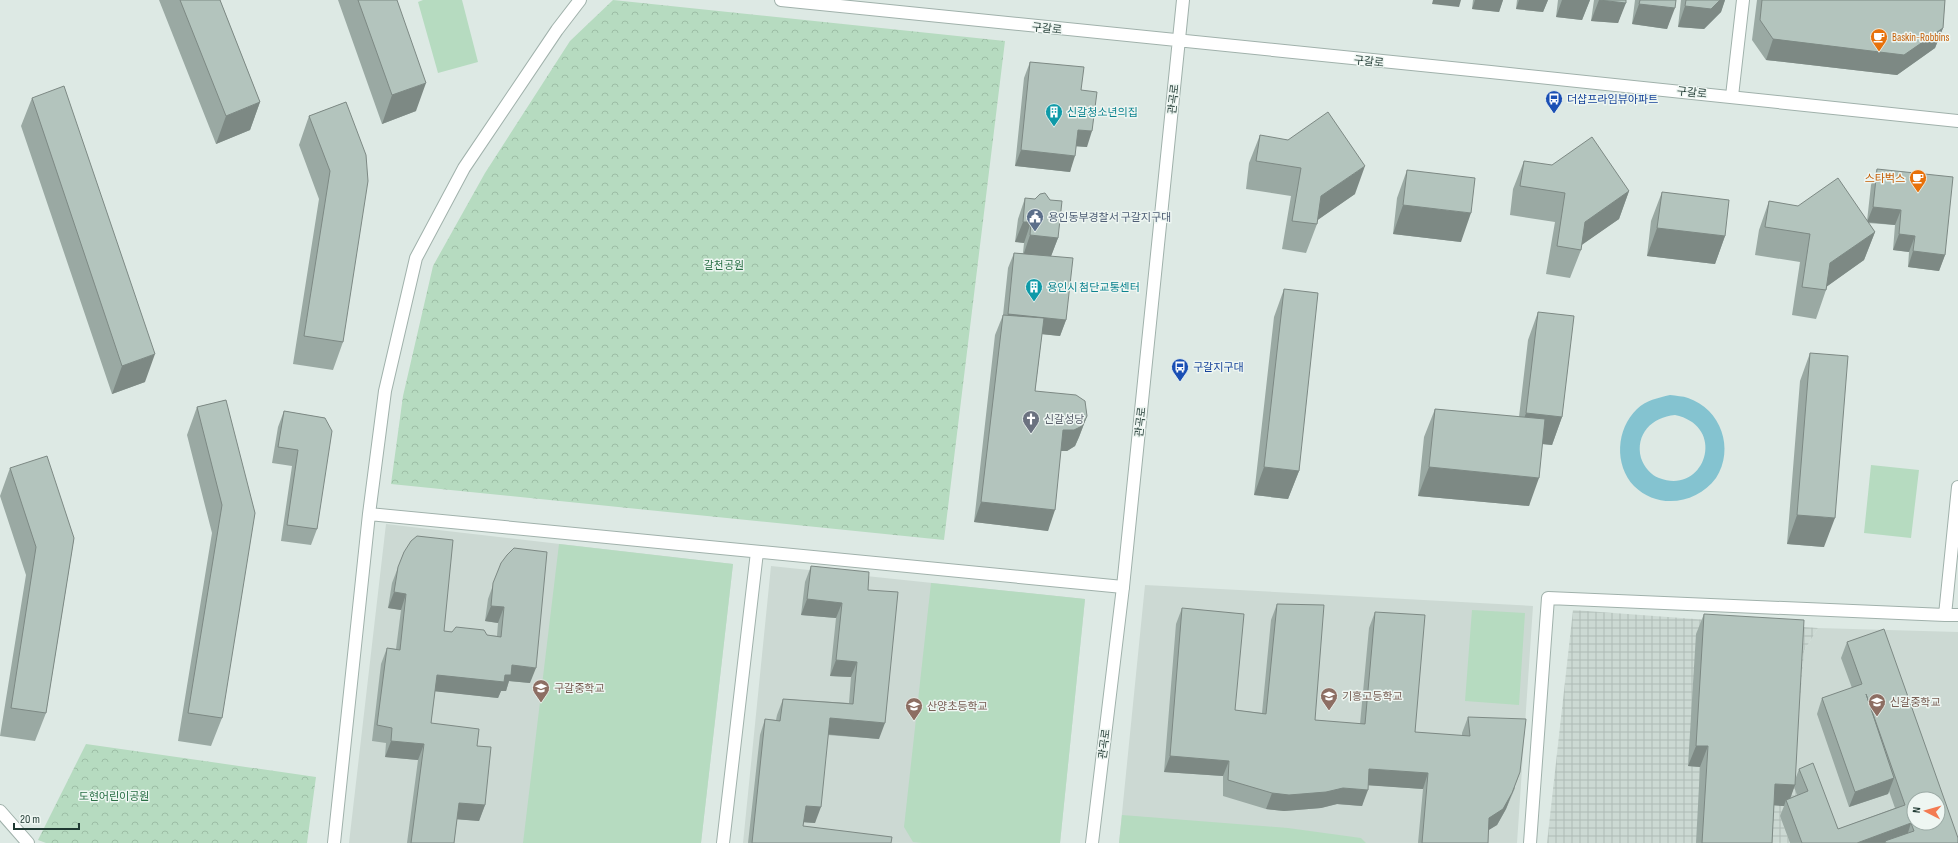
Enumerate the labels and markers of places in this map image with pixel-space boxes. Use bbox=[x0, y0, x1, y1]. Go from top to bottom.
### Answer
cafe icon: Baskin-Robbins bbox=[1869, 27, 1889, 52]
place label: Baskin-Robbins bbox=[1892, 31, 1950, 44]
bus stop icon: 더샵프라임뷰아파트 bbox=[1544, 89, 1564, 114]
place label: 더샵프라임뷰아파트 bbox=[1567, 93, 1658, 106]
building icon: 신갈청소년의집 bbox=[1044, 102, 1064, 127]
place label: 신갈청소년의집 bbox=[1067, 106, 1138, 119]
cafe icon: 스타벅스 bbox=[1908, 168, 1928, 193]
place label: 스타벅스 bbox=[1865, 172, 1905, 185]
public building icon: 용인동부경찰서 구갈지구대 bbox=[1025, 207, 1045, 232]
place label: 용인동부경찰서 구갈지구대 bbox=[1048, 211, 1171, 224]
building icon: 용인시 첨단교통센터 bbox=[1024, 277, 1044, 302]
place label: 용인시 첨단교통센터 bbox=[1047, 281, 1140, 294]
bus stop icon: 구갈지구대 bbox=[1170, 357, 1190, 382]
place label: 구갈지구대 bbox=[1193, 361, 1244, 374]
church icon: 신갈성당 bbox=[1021, 409, 1041, 434]
place label: 신갈성당 bbox=[1044, 413, 1084, 426]
school or university icon: 구갈중학교 bbox=[531, 678, 551, 703]
place label: 구갈중학교 bbox=[554, 682, 605, 695]
school or university icon: 기흥고등학교 bbox=[1319, 686, 1339, 711]
place label: 기흥고등학교 bbox=[1342, 690, 1403, 703]
school or university icon: 신갈중학교 bbox=[1867, 692, 1887, 717]
school or university icon: 산양초등학교 bbox=[904, 696, 924, 721]
place label: 신갈중학교 bbox=[1890, 696, 1941, 709]
place label: 산양초등학교 bbox=[927, 700, 988, 713]

